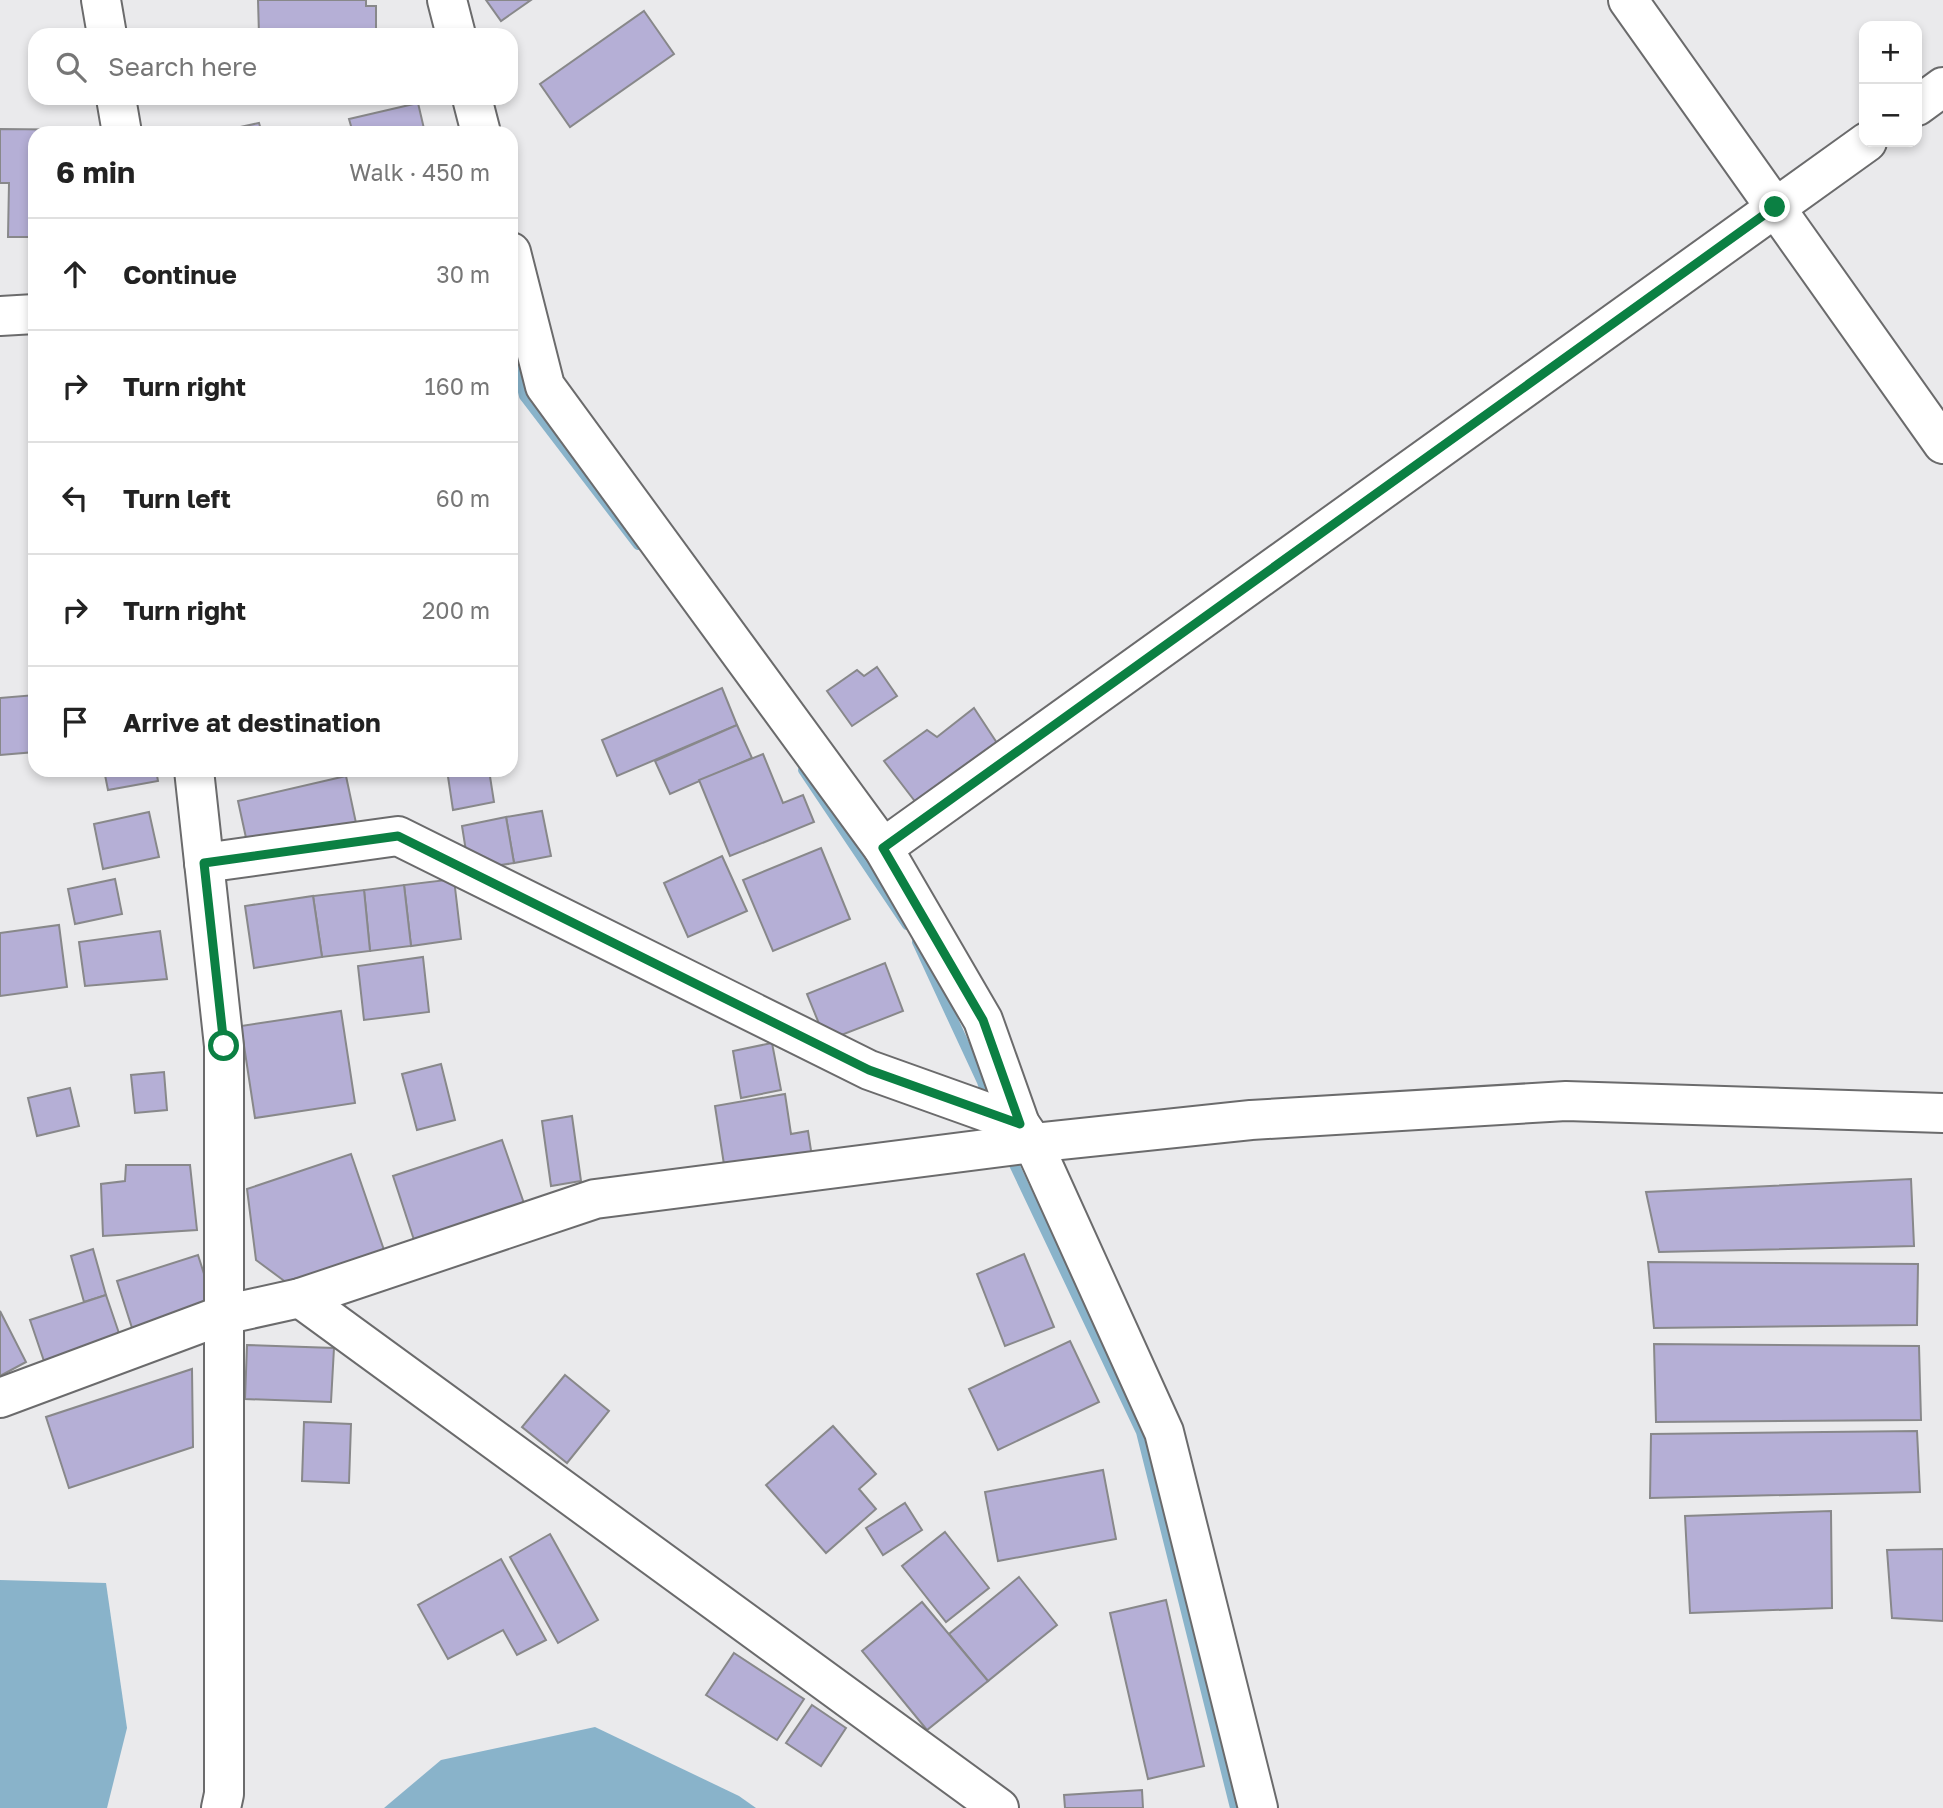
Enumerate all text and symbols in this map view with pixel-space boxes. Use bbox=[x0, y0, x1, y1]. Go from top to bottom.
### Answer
map controls bbox=[1859, 21, 1922, 147]
button: + bbox=[1859, 21, 1922, 84]
search box bbox=[28, 28, 518, 105]
icon: search bbox=[52, 48, 90, 86]
text: Search here bbox=[108, 51, 257, 82]
button: − bbox=[1859, 84, 1922, 147]
text: 6 min bbox=[56, 154, 135, 190]
text: Walk · 450 m bbox=[349, 158, 490, 186]
route end bbox=[1759, 191, 1790, 222]
icon: ahead bbox=[56, 255, 94, 293]
text: Continue bbox=[123, 259, 237, 290]
text: 30 m bbox=[436, 260, 490, 288]
icon: right bbox=[56, 367, 94, 405]
text: Turn right bbox=[123, 371, 246, 402]
text: 160 m bbox=[425, 372, 490, 400]
icon: left bbox=[56, 479, 94, 517]
text: Turn left bbox=[123, 483, 231, 514]
text: 60 m bbox=[436, 484, 490, 512]
icon: right bbox=[56, 591, 94, 629]
text: Turn right bbox=[123, 595, 246, 626]
text: 200 m bbox=[422, 596, 490, 624]
icon: arrive bbox=[56, 703, 94, 741]
text: Arrive at destination bbox=[123, 707, 381, 738]
route start bbox=[208, 1030, 239, 1061]

